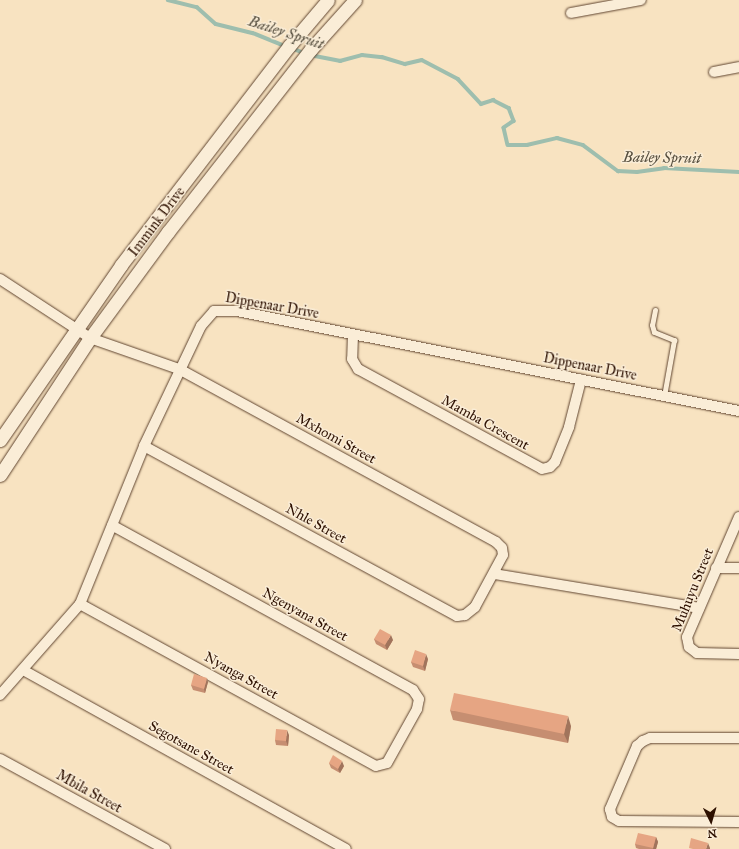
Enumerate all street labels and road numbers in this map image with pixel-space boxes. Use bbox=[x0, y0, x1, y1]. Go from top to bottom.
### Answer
street label: Immink Drive bbox=[125, 184, 189, 260]
street label: Dippenaar Drive bbox=[224, 289, 320, 323]
street label: Dippenaar Drive bbox=[542, 350, 638, 384]
street label: Mamba Crescent bbox=[438, 392, 532, 454]
street label: Mxhomi Street bbox=[293, 410, 379, 468]
street label: Nhle Street bbox=[283, 500, 349, 548]
street label: Muhuyu Street bbox=[669, 546, 717, 634]
street label: Ngenyana Street bbox=[259, 585, 351, 645]
street label: Nyanga Street bbox=[201, 649, 281, 703]
street label: Segotsane Street bbox=[145, 718, 237, 778]
street label: Mbila Street bbox=[53, 767, 125, 817]

